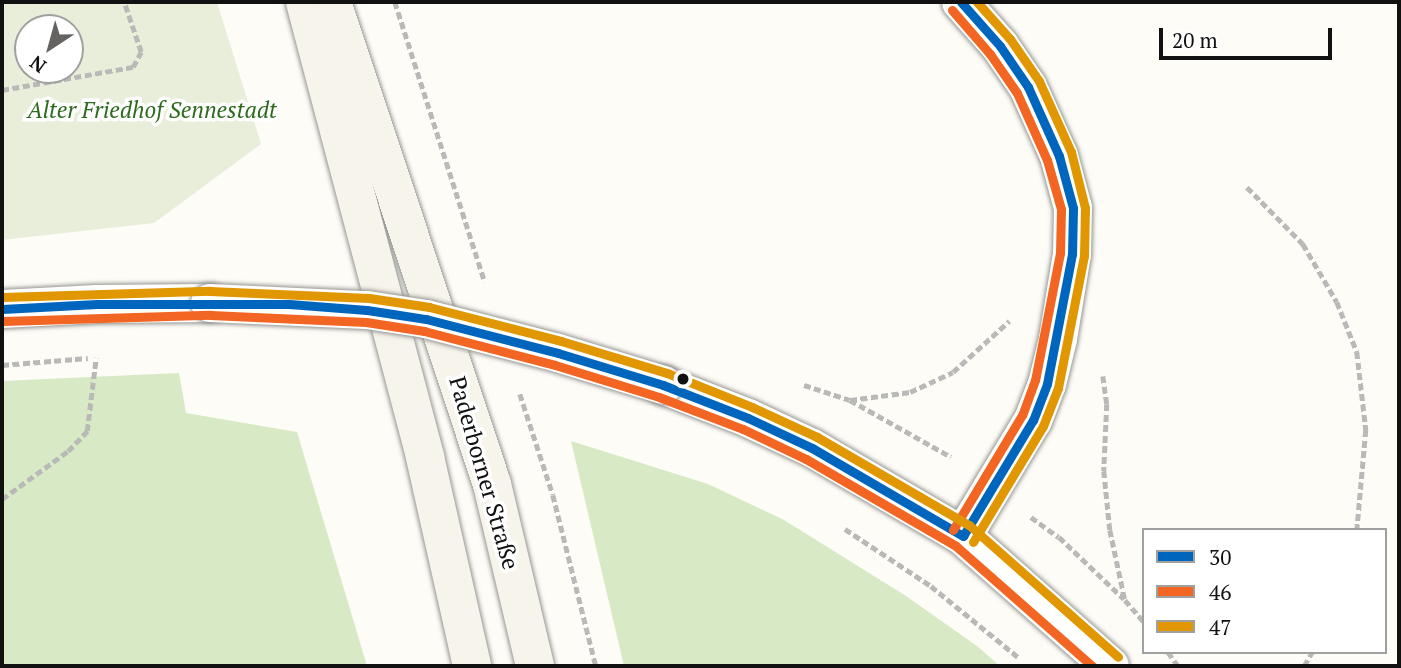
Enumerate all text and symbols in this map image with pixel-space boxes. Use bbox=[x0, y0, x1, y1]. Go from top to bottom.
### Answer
north arrow bbox=[14, 14, 84, 84]
scale bar bbox=[1163, 14, 1336, 58]
text: 20 m bbox=[1172, 26, 1218, 54]
text: N bbox=[24, 50, 51, 79]
park label: Alter Friedhof Sennestadt bbox=[27, 96, 277, 124]
unlabelled marker bbox=[676, 372, 690, 386]
street label: Paderborner Straße bbox=[443, 373, 525, 573]
legend bbox=[1142, 528, 1387, 654]
text: 30 bbox=[1209, 543, 1231, 571]
text: 46 bbox=[1209, 578, 1231, 606]
text: 47 bbox=[1209, 613, 1231, 641]

